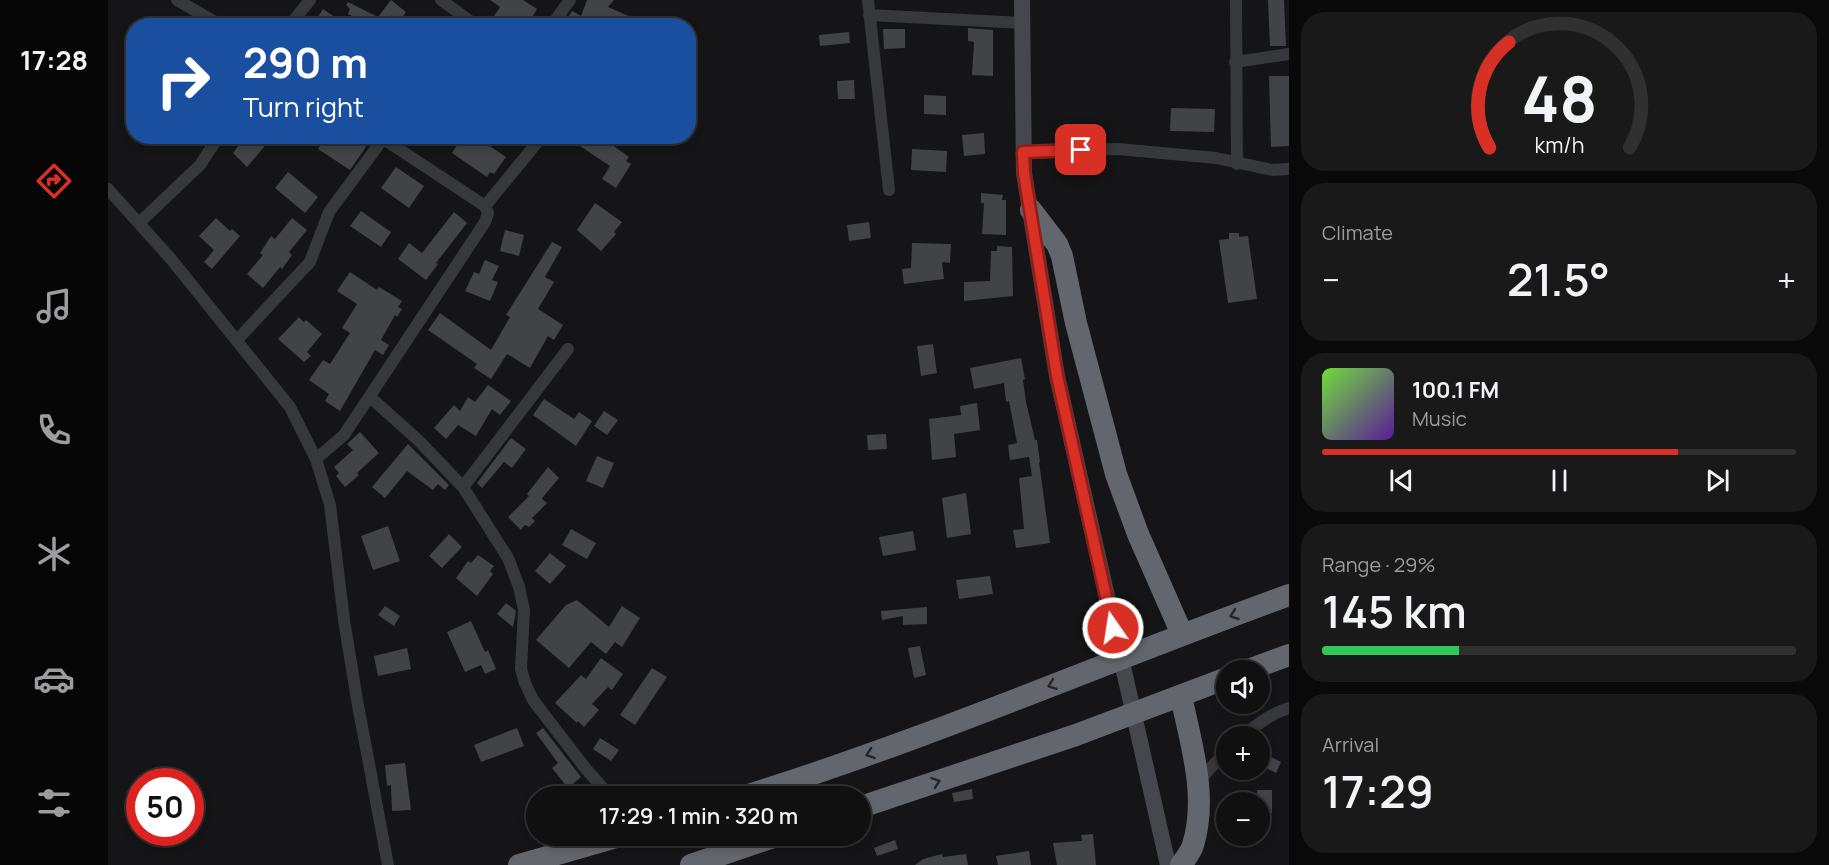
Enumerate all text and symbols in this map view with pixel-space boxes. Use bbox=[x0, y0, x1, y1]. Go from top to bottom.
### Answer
text: 290 m bbox=[243, 33, 368, 91]
text: 17:28 bbox=[20, 41, 88, 78]
icon: right bbox=[144, 42, 222, 120]
text: 48 bbox=[1521, 55, 1597, 141]
text: Turn right bbox=[243, 88, 364, 125]
pin bbox=[1055, 124, 1106, 175]
text: km/h bbox=[1534, 131, 1584, 160]
icon: arrive bbox=[1064, 133, 1097, 166]
icon: directions bbox=[33, 160, 75, 202]
text: Climate bbox=[1322, 219, 1393, 246]
text: 21.5° bbox=[1507, 248, 1610, 310]
text: − bbox=[1322, 257, 1340, 302]
text: + bbox=[1777, 257, 1796, 302]
icon: music bbox=[33, 285, 75, 327]
text: 100.1 FM bbox=[1412, 375, 1499, 405]
text: Music bbox=[1412, 405, 1467, 432]
icon: phone bbox=[33, 409, 75, 451]
icon: previous bbox=[1385, 464, 1418, 497]
icon: pause bbox=[1543, 464, 1576, 497]
icon: next bbox=[1701, 464, 1734, 497]
icon: climate bbox=[33, 533, 75, 575]
text: Range · 29% bbox=[1322, 551, 1436, 578]
text: 145 km bbox=[1322, 580, 1467, 642]
position arrow bbox=[1081, 596, 1145, 660]
one-way arrow bbox=[1229, 608, 1240, 621]
icon: car bbox=[33, 658, 75, 700]
map controls bbox=[1216, 660, 1270, 846]
button: sound bbox=[1216, 660, 1270, 714]
one-way arrow bbox=[1047, 677, 1057, 690]
button: + bbox=[1216, 726, 1270, 780]
text: Arrival bbox=[1322, 731, 1379, 758]
one-way arrow bbox=[865, 747, 876, 760]
text: 17:29 bbox=[1322, 760, 1434, 822]
speed limit sign: 50 bbox=[126, 768, 204, 846]
one-way arrow bbox=[930, 776, 941, 789]
icon: filters bbox=[33, 782, 75, 824]
button: − bbox=[1216, 792, 1270, 846]
text: 17:29 · 1 min · 320 m bbox=[599, 801, 798, 831]

